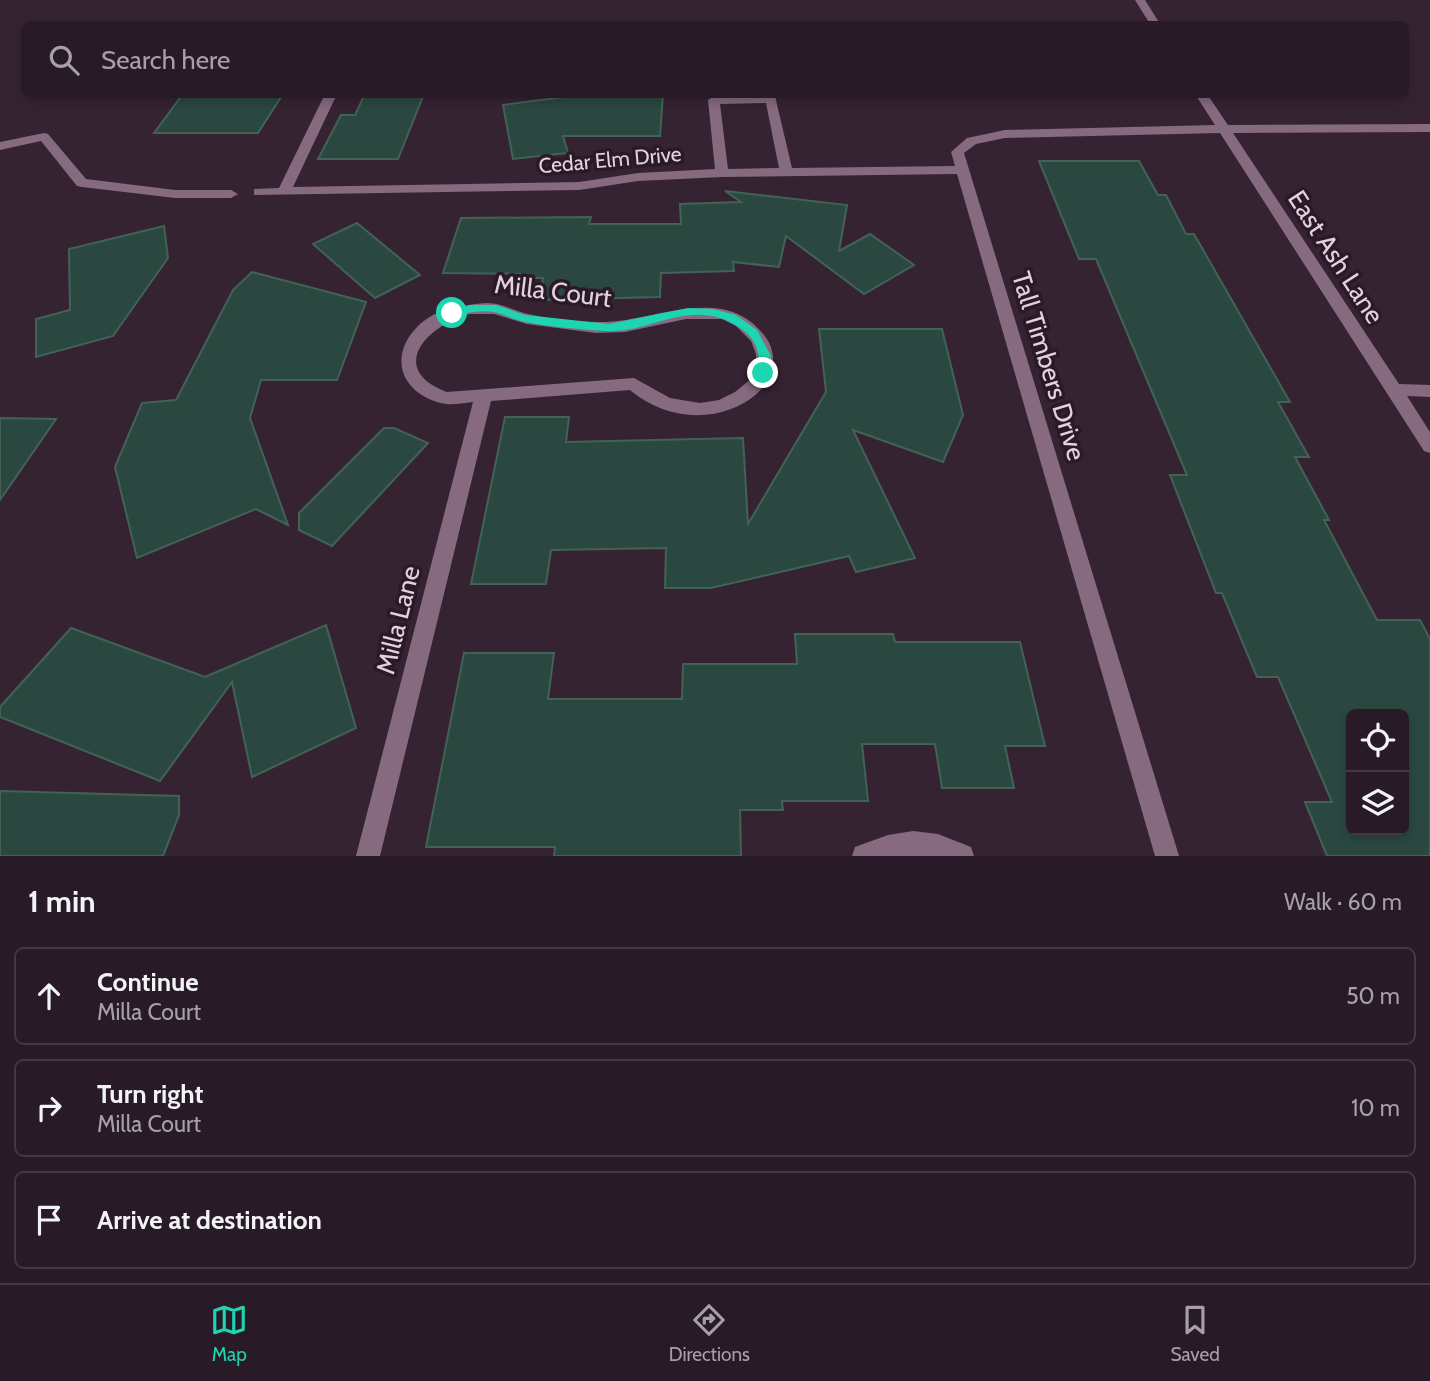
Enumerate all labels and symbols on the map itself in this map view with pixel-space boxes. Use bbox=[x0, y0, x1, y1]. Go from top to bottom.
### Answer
street label: Cedar Elm Drive bbox=[537, 141, 683, 178]
street label: East Ash Lane bbox=[1281, 184, 1391, 330]
street label: Milla Court bbox=[493, 268, 614, 314]
street label: Tall Timbers Drive bbox=[1005, 268, 1093, 464]
route start bbox=[436, 297, 467, 328]
route end bbox=[747, 357, 778, 388]
street label: Milla Lane bbox=[369, 563, 427, 677]

